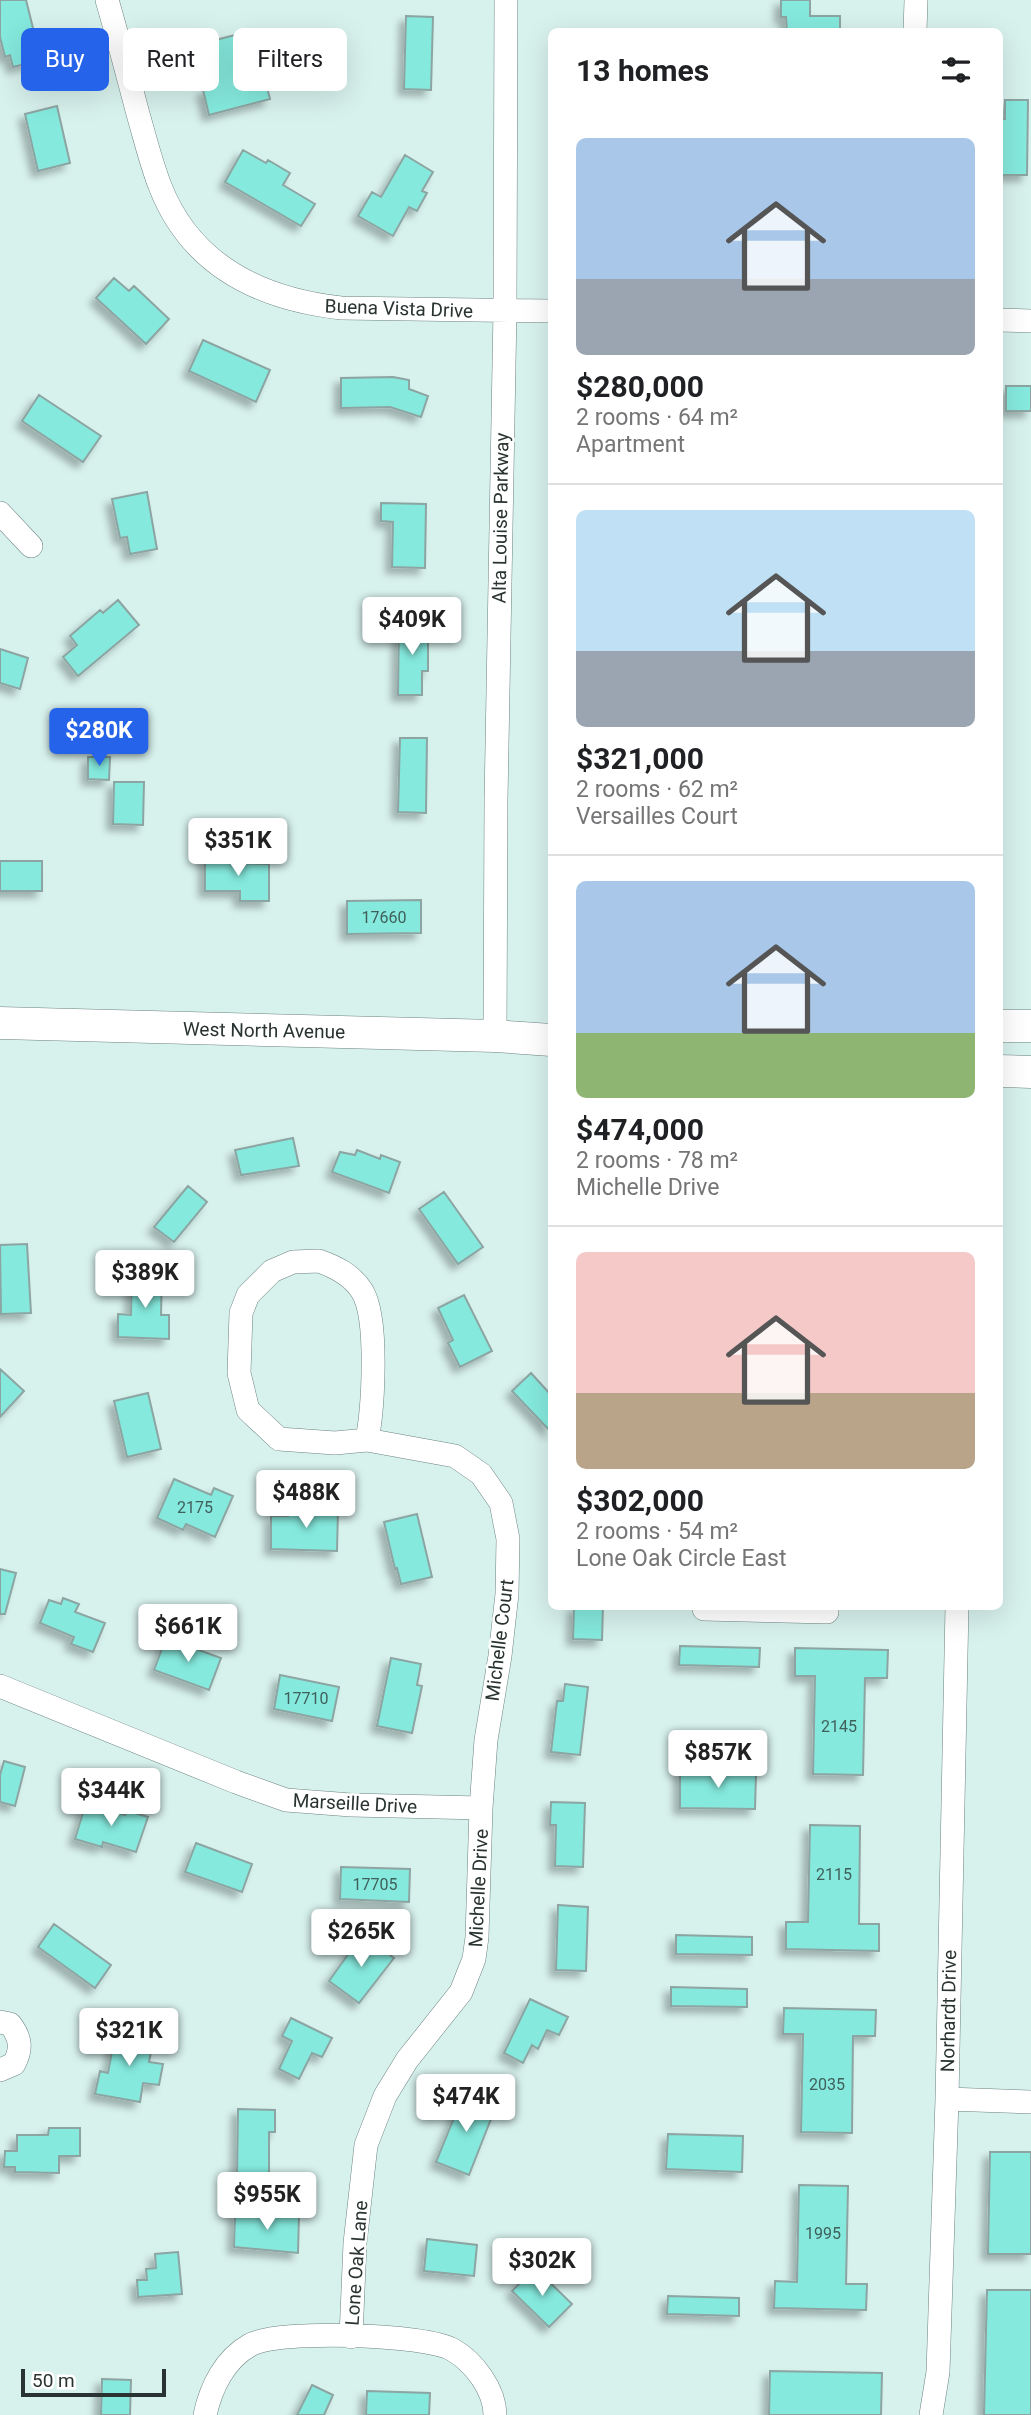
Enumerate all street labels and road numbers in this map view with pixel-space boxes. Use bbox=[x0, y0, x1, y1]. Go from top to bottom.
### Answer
street label: Buena Vista Drive bbox=[324, 294, 474, 323]
street label: Alta Louise Parkway bbox=[488, 432, 513, 604]
street label: West North Avenue bbox=[183, 1018, 345, 1043]
street label: Michelle Court bbox=[481, 1578, 518, 1702]
street label: Marseille Drive bbox=[292, 1789, 418, 1818]
street label: Michelle Drive bbox=[464, 1828, 493, 1948]
street label: Norhardt Drive bbox=[936, 1950, 961, 2072]
street label: Lone Oak Lane bbox=[341, 2200, 372, 2326]

